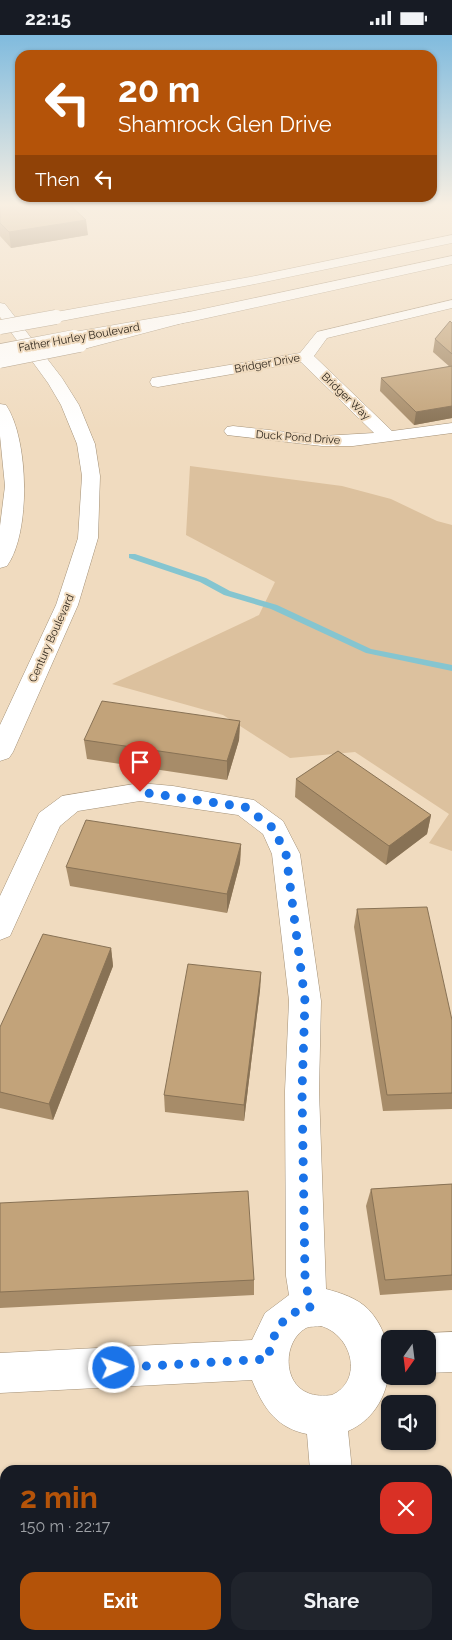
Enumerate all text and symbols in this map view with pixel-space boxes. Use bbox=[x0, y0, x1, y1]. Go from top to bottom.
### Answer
text: 22:15 bbox=[25, 7, 71, 29]
text: 20 m bbox=[118, 69, 200, 110]
icon: left bbox=[35, 70, 100, 135]
text: Shamrock Glen Drive bbox=[118, 111, 332, 137]
icon: left bbox=[90, 165, 118, 193]
text: Then bbox=[35, 168, 80, 190]
street label: Father Hurley Boulevard bbox=[17, 320, 141, 355]
street label: Bridger Drive bbox=[233, 351, 301, 376]
street label: Bridger Way bbox=[319, 370, 373, 423]
street label: Duck Pond Drive bbox=[255, 428, 341, 447]
street label: Century Boulevard bbox=[26, 592, 77, 684]
pin bbox=[119, 741, 161, 792]
icon: arrive bbox=[126, 748, 154, 776]
north arrow bbox=[381, 1330, 436, 1385]
map controls bbox=[381, 1330, 436, 1450]
position arrow bbox=[87, 1341, 139, 1393]
button: sound bbox=[381, 1395, 436, 1450]
text: 2 min bbox=[20, 1480, 98, 1515]
button: close bbox=[380, 1482, 432, 1534]
text: 150 m · 22:17 bbox=[20, 1517, 110, 1536]
button: Exit bbox=[20, 1572, 221, 1630]
button: Share bbox=[231, 1572, 432, 1630]

